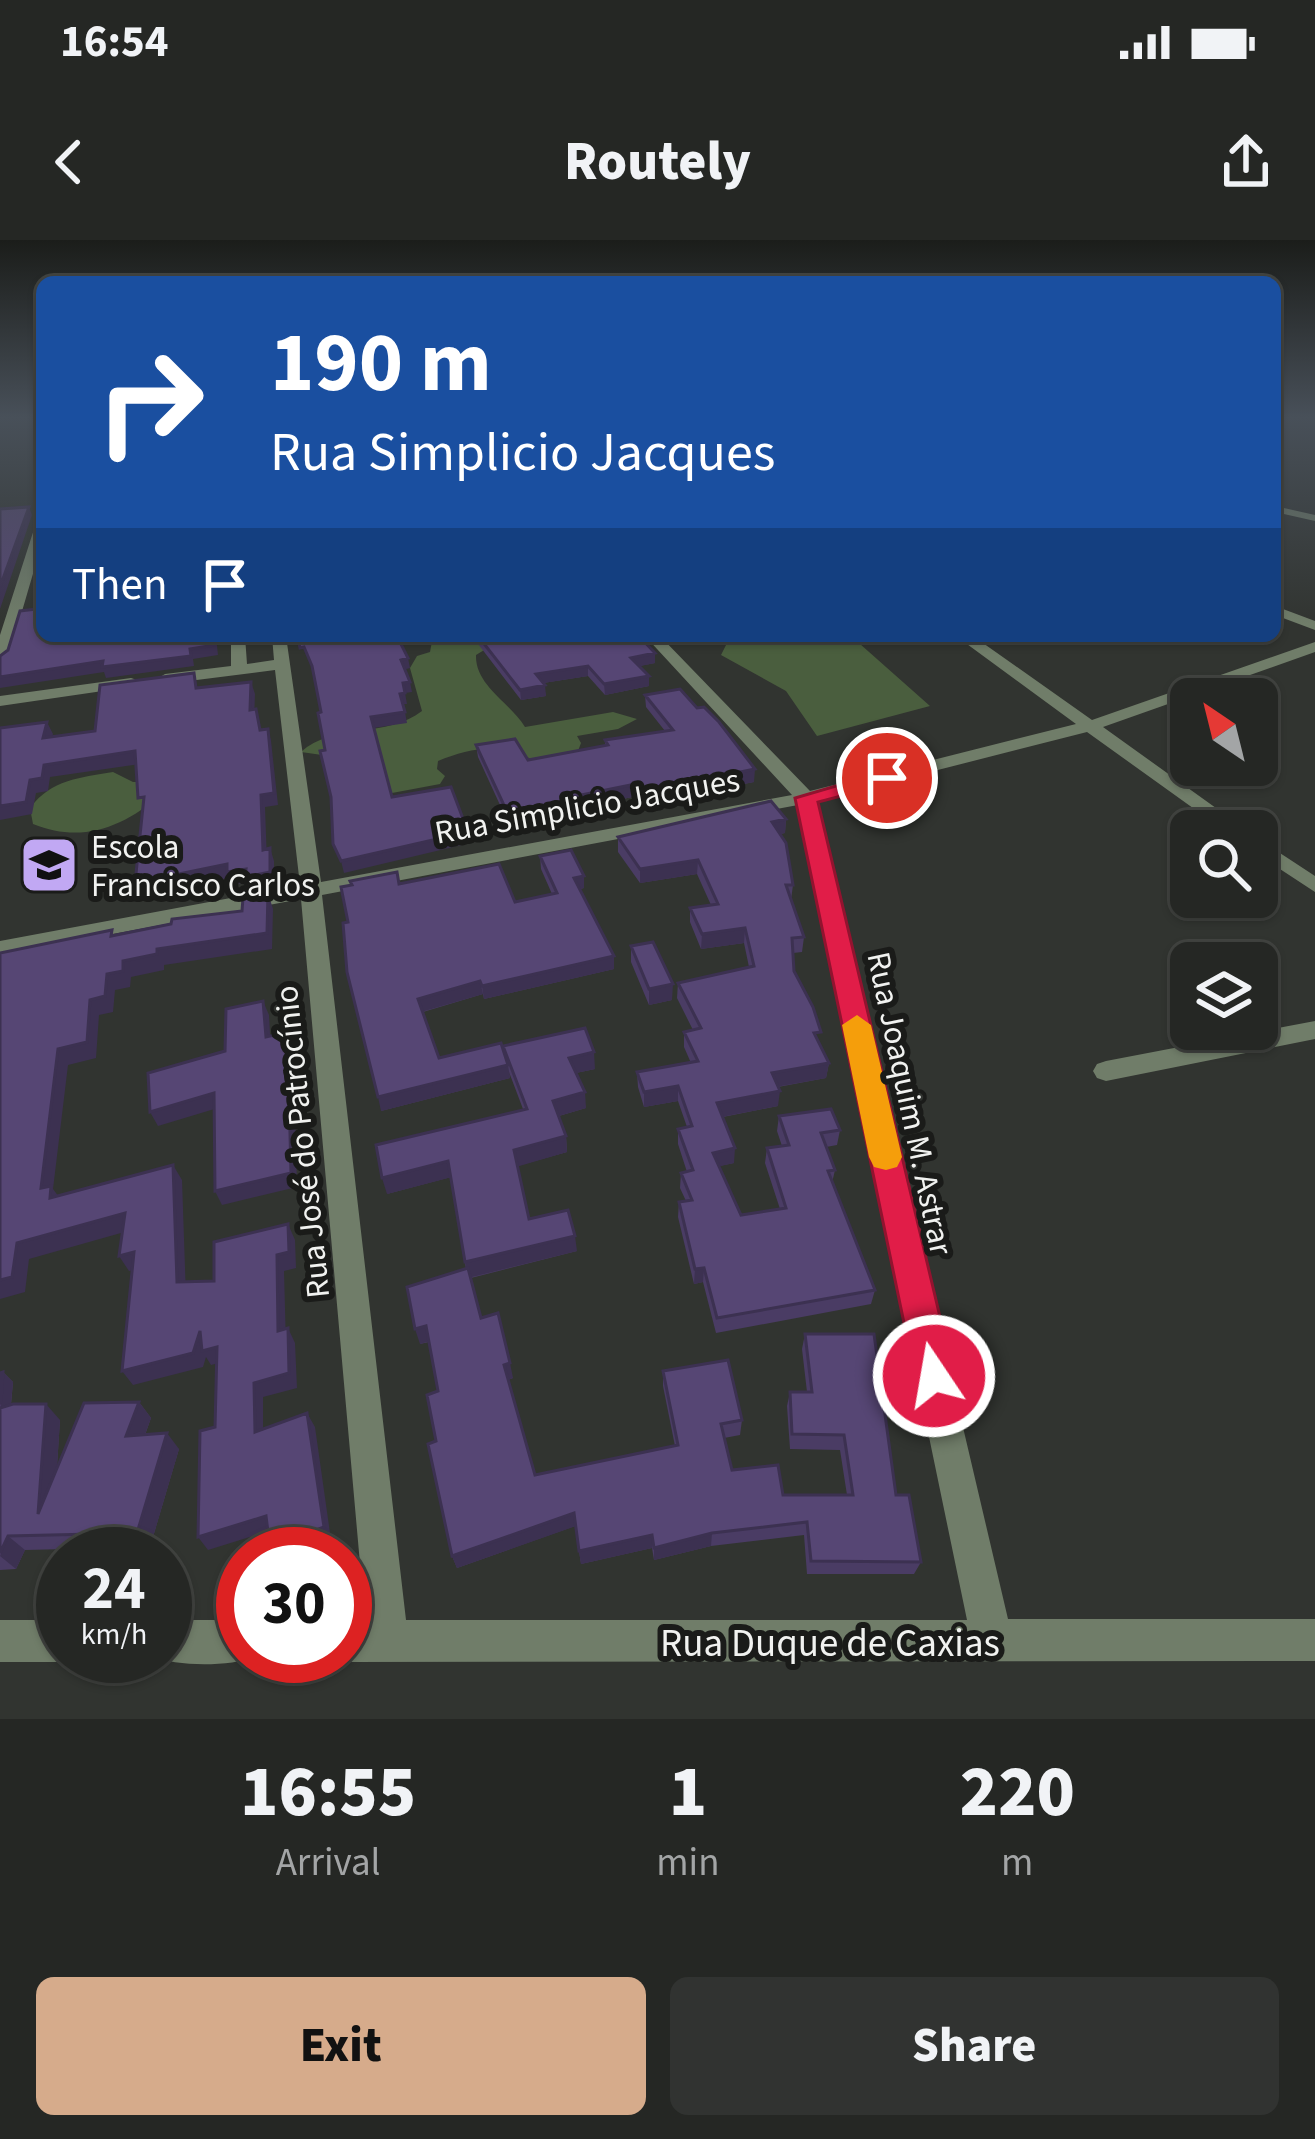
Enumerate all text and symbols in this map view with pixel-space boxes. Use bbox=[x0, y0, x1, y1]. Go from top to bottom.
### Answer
text: 16:54 bbox=[60, 10, 169, 74]
text: Routely bbox=[564, 124, 751, 201]
icon: back bbox=[36, 129, 102, 195]
icon: share bbox=[1213, 129, 1279, 195]
text: 190 m bbox=[270, 304, 492, 424]
icon: right bbox=[72, 324, 228, 480]
text: Rua Simplicio Jacques bbox=[270, 415, 775, 492]
icon: arrive bbox=[192, 552, 258, 618]
text: Then bbox=[72, 553, 168, 617]
north arrow bbox=[1170, 678, 1278, 786]
map controls bbox=[1170, 678, 1278, 1050]
pin bbox=[836, 727, 938, 829]
icon: arrive bbox=[854, 745, 920, 811]
street label: Rua Simplicio Jacques bbox=[431, 757, 743, 856]
button: search bbox=[1170, 810, 1278, 918]
place label: Escola Francisco Carlos bbox=[91, 824, 315, 909]
school or university icon: Escola Francisco Carlos bbox=[18, 834, 80, 896]
button: layers bbox=[1170, 942, 1278, 1050]
street label: Rua Joaquim M. Astrar bbox=[854, 947, 965, 1260]
street label: Rua José do Patrocínio bbox=[263, 983, 342, 1300]
position arrow bbox=[871, 1313, 997, 1439]
speed limit sign: 30 bbox=[216, 1527, 372, 1683]
text: 24 bbox=[82, 1547, 146, 1632]
text: km/h bbox=[81, 1613, 147, 1656]
street label: Rua Duque de Caxias bbox=[660, 1616, 1000, 1672]
text: 16:55 bbox=[240, 1741, 416, 1844]
text: 1 bbox=[669, 1741, 707, 1844]
text: 220 bbox=[960, 1741, 1075, 1844]
text: Arrival bbox=[276, 1835, 381, 1891]
text: min bbox=[656, 1835, 720, 1891]
text: m bbox=[1001, 1835, 1033, 1891]
button: Exit bbox=[36, 1977, 646, 2115]
button: Share bbox=[670, 1977, 1279, 2115]

